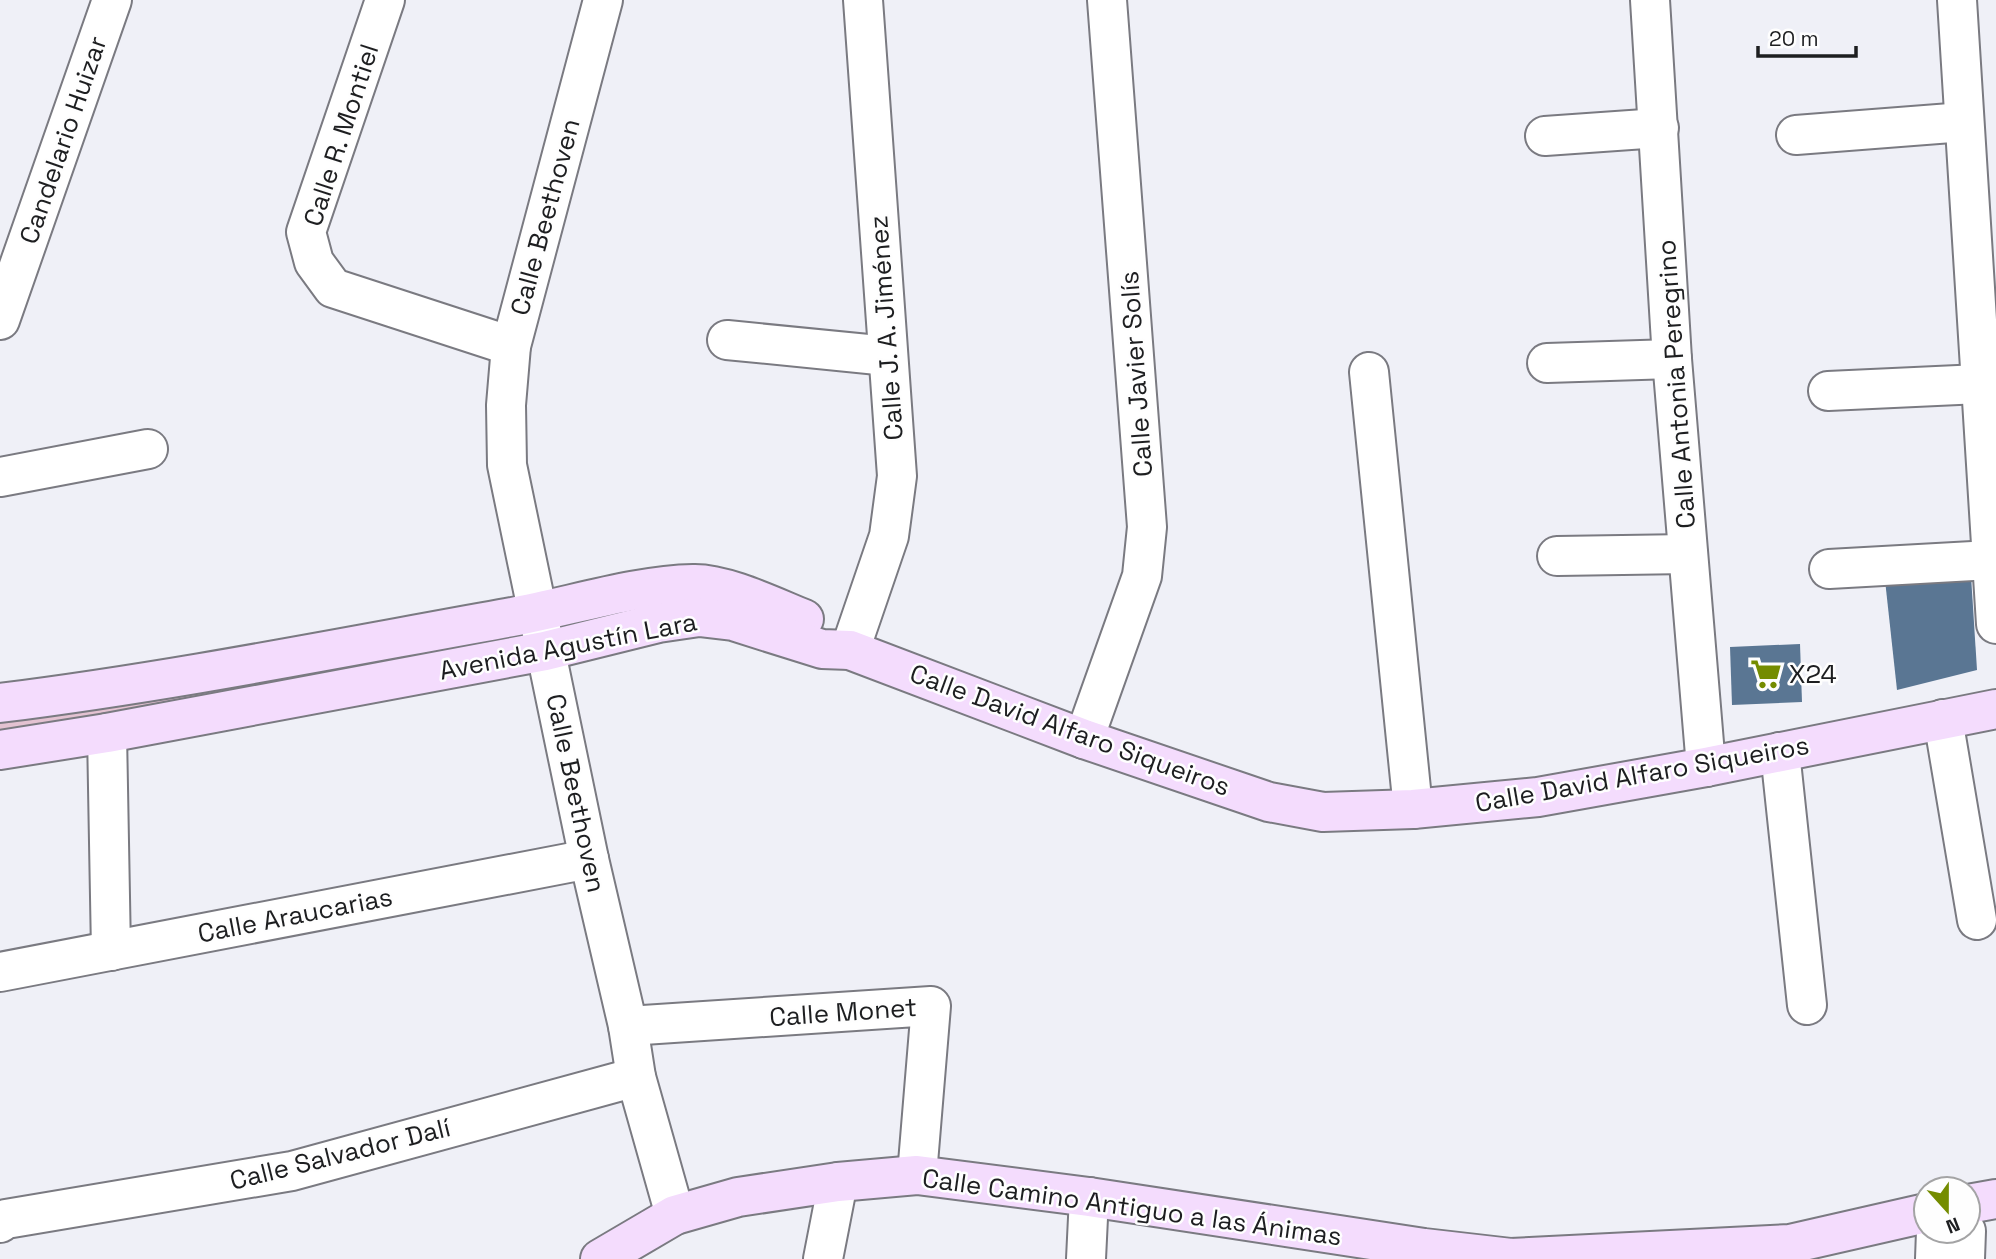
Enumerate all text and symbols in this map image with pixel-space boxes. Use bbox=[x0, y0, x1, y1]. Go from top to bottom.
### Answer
scale bar bbox=[1758, 14, 1856, 58]
text: 20 m bbox=[1769, 25, 1819, 52]
street label: Candelario Huizar bbox=[12, 32, 114, 248]
street label: Calle R. Montiel bbox=[296, 40, 386, 230]
street label: Calle Beethoven bbox=[502, 115, 588, 319]
street label: Calle J. A. Jiménez bbox=[861, 214, 911, 442]
street label: Calle Antonia Peregrino bbox=[1649, 238, 1703, 530]
street label: Calle Javier Solís bbox=[1112, 270, 1160, 478]
street label: Avenida Agustín Lara bbox=[436, 604, 700, 688]
street label: Calle David Alfaro Siqueiros bbox=[905, 656, 1235, 804]
supermarket icon: X24 bbox=[1749, 657, 1783, 691]
place label: X24 bbox=[1789, 657, 1837, 691]
street label: Calle Beethoven bbox=[538, 691, 614, 895]
street label: Calle David Alfaro Siqueiros bbox=[1472, 728, 1812, 820]
street label: Calle Araucarias bbox=[195, 879, 395, 951]
street label: Calle Monet bbox=[768, 990, 918, 1034]
street label: Calle Salvador Dalí bbox=[226, 1110, 454, 1198]
street label: Calle Camino Antiguo a las Ánimas bbox=[920, 1161, 1344, 1253]
north arrow bbox=[1912, 1175, 1982, 1245]
text: N bbox=[1942, 1211, 1963, 1239]

